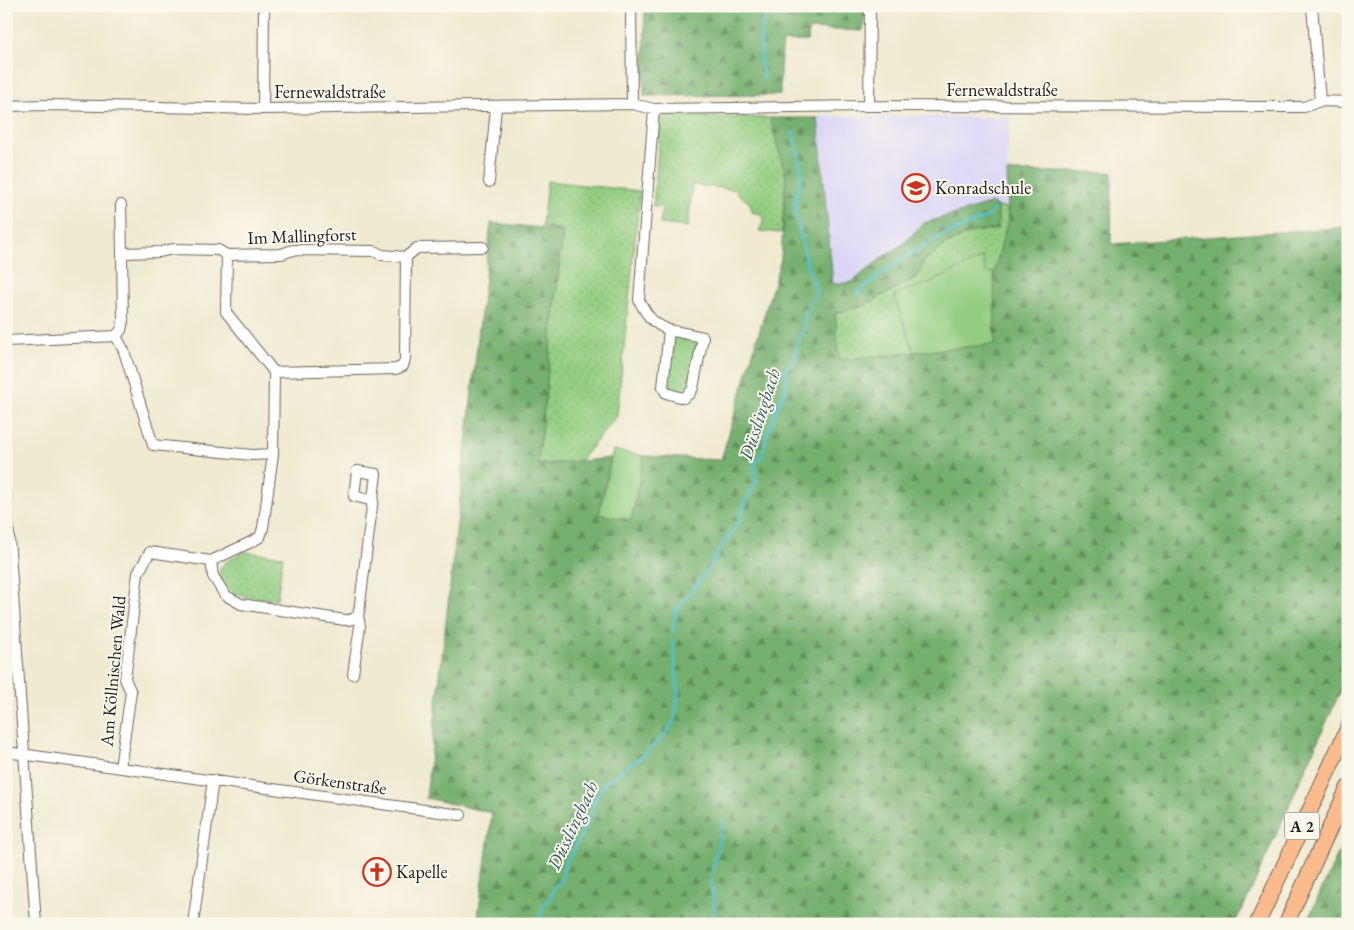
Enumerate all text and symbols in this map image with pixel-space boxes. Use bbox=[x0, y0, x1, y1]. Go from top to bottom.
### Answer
street label: Fernewaldstraße bbox=[946, 78, 1058, 101]
street label: Fernewaldstraße bbox=[274, 80, 386, 103]
school or university icon: Konradschule bbox=[901, 173, 931, 203]
place label: Konradschule bbox=[935, 176, 1031, 199]
street label: Im Mallingforst bbox=[247, 222, 357, 249]
water label: Düsslingbach bbox=[733, 365, 786, 464]
street label: Am Köllnischen Wald bbox=[94, 594, 131, 748]
street label: Görkenstraße bbox=[292, 764, 388, 799]
water label: Düsslingbach bbox=[541, 777, 604, 874]
road number: A 2 bbox=[1284, 812, 1320, 839]
church icon: Kapelle bbox=[362, 857, 392, 887]
place label: Kapelle bbox=[396, 860, 447, 883]

